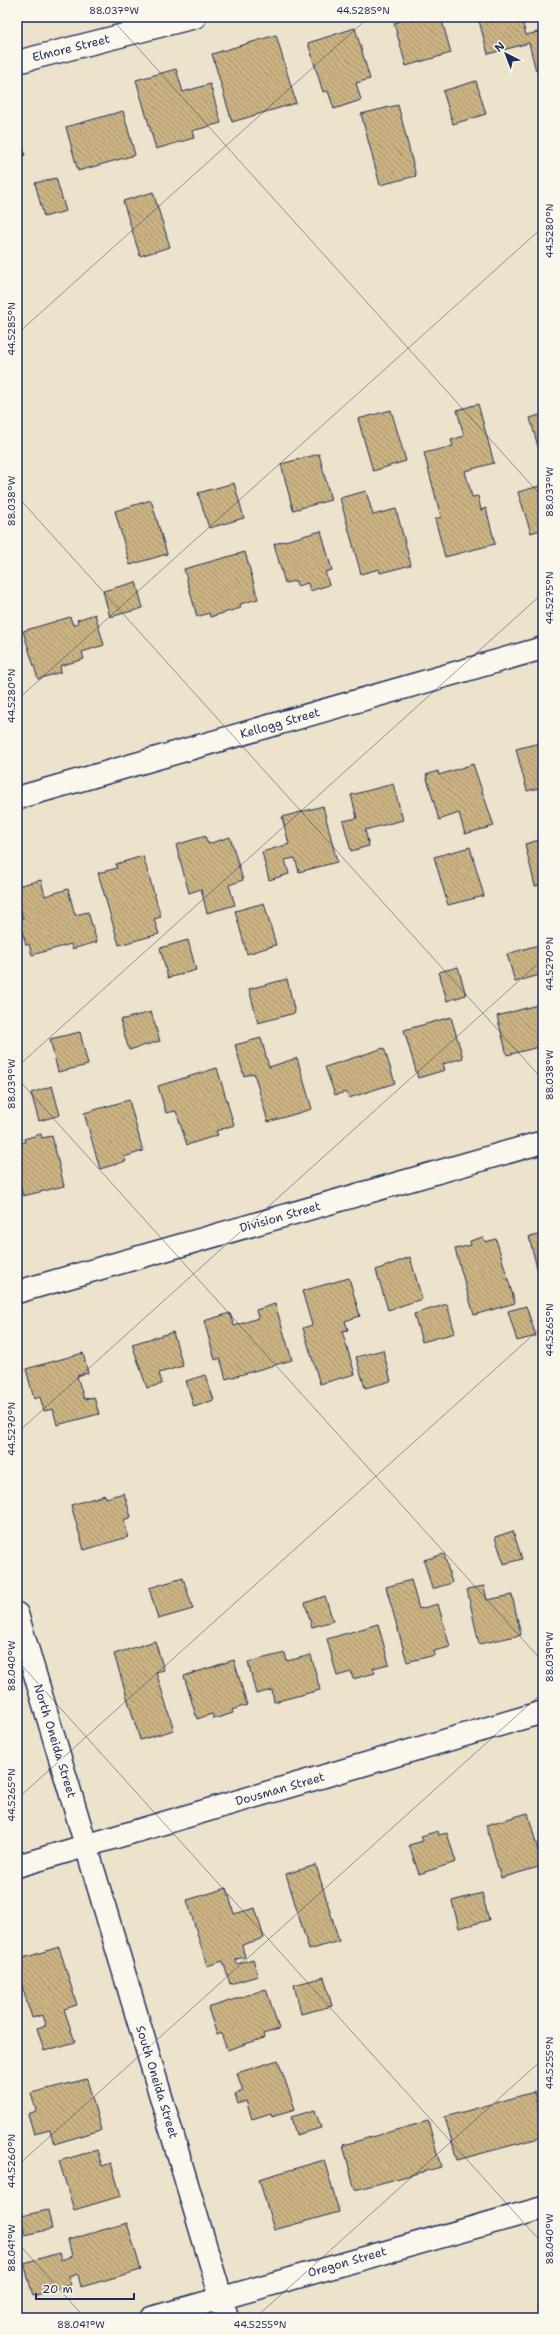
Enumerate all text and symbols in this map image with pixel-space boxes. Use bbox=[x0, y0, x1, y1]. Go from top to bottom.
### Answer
text: 88.037°W bbox=[89, 4, 139, 17]
text: 44.5285°N bbox=[336, 4, 390, 17]
street label: Elmore Street bbox=[30, 31, 112, 65]
north arrow bbox=[486, 34, 526, 74]
text: N bbox=[491, 38, 508, 55]
text: 44.5280°N bbox=[543, 204, 556, 258]
text: 44.5285°N bbox=[5, 302, 18, 356]
text: 88.037°W bbox=[543, 467, 556, 517]
text: 88.038°W bbox=[5, 475, 18, 526]
text: 44.5275°N bbox=[543, 571, 556, 625]
text: 44.5280°N bbox=[5, 669, 18, 723]
street label: Kellogg Street bbox=[238, 704, 322, 742]
text: 44.5270°N bbox=[543, 937, 556, 991]
text: 88.038°W bbox=[543, 1049, 556, 1100]
text: 88.039°W bbox=[5, 1058, 18, 1109]
street label: Division Street bbox=[238, 1198, 322, 1236]
text: 44.5265°N bbox=[543, 1303, 556, 1357]
text: 44.5270°N bbox=[5, 1402, 18, 1456]
text: 88.039°W bbox=[543, 1631, 556, 1682]
text: 88.040°W bbox=[5, 1640, 18, 1692]
street label: North Oneida Street bbox=[30, 1682, 80, 1800]
text: 44.5265°N bbox=[5, 1768, 18, 1822]
street label: Dousman Street bbox=[234, 1769, 326, 1809]
street label: South Oneida Street bbox=[132, 2023, 182, 2141]
text: 44.5255°N bbox=[543, 2037, 556, 2089]
text: 44.5260°N bbox=[5, 2134, 18, 2188]
text: 88.040°W bbox=[543, 2213, 556, 2265]
text: 88.041°W bbox=[5, 2224, 18, 2272]
street label: Oregon Street bbox=[306, 2243, 388, 2281]
scale bar bbox=[36, 2275, 134, 2301]
text: 20 m bbox=[42, 2281, 73, 2297]
text: 88.041°W bbox=[57, 2318, 105, 2331]
text: 44.5255°N bbox=[234, 2318, 286, 2331]

